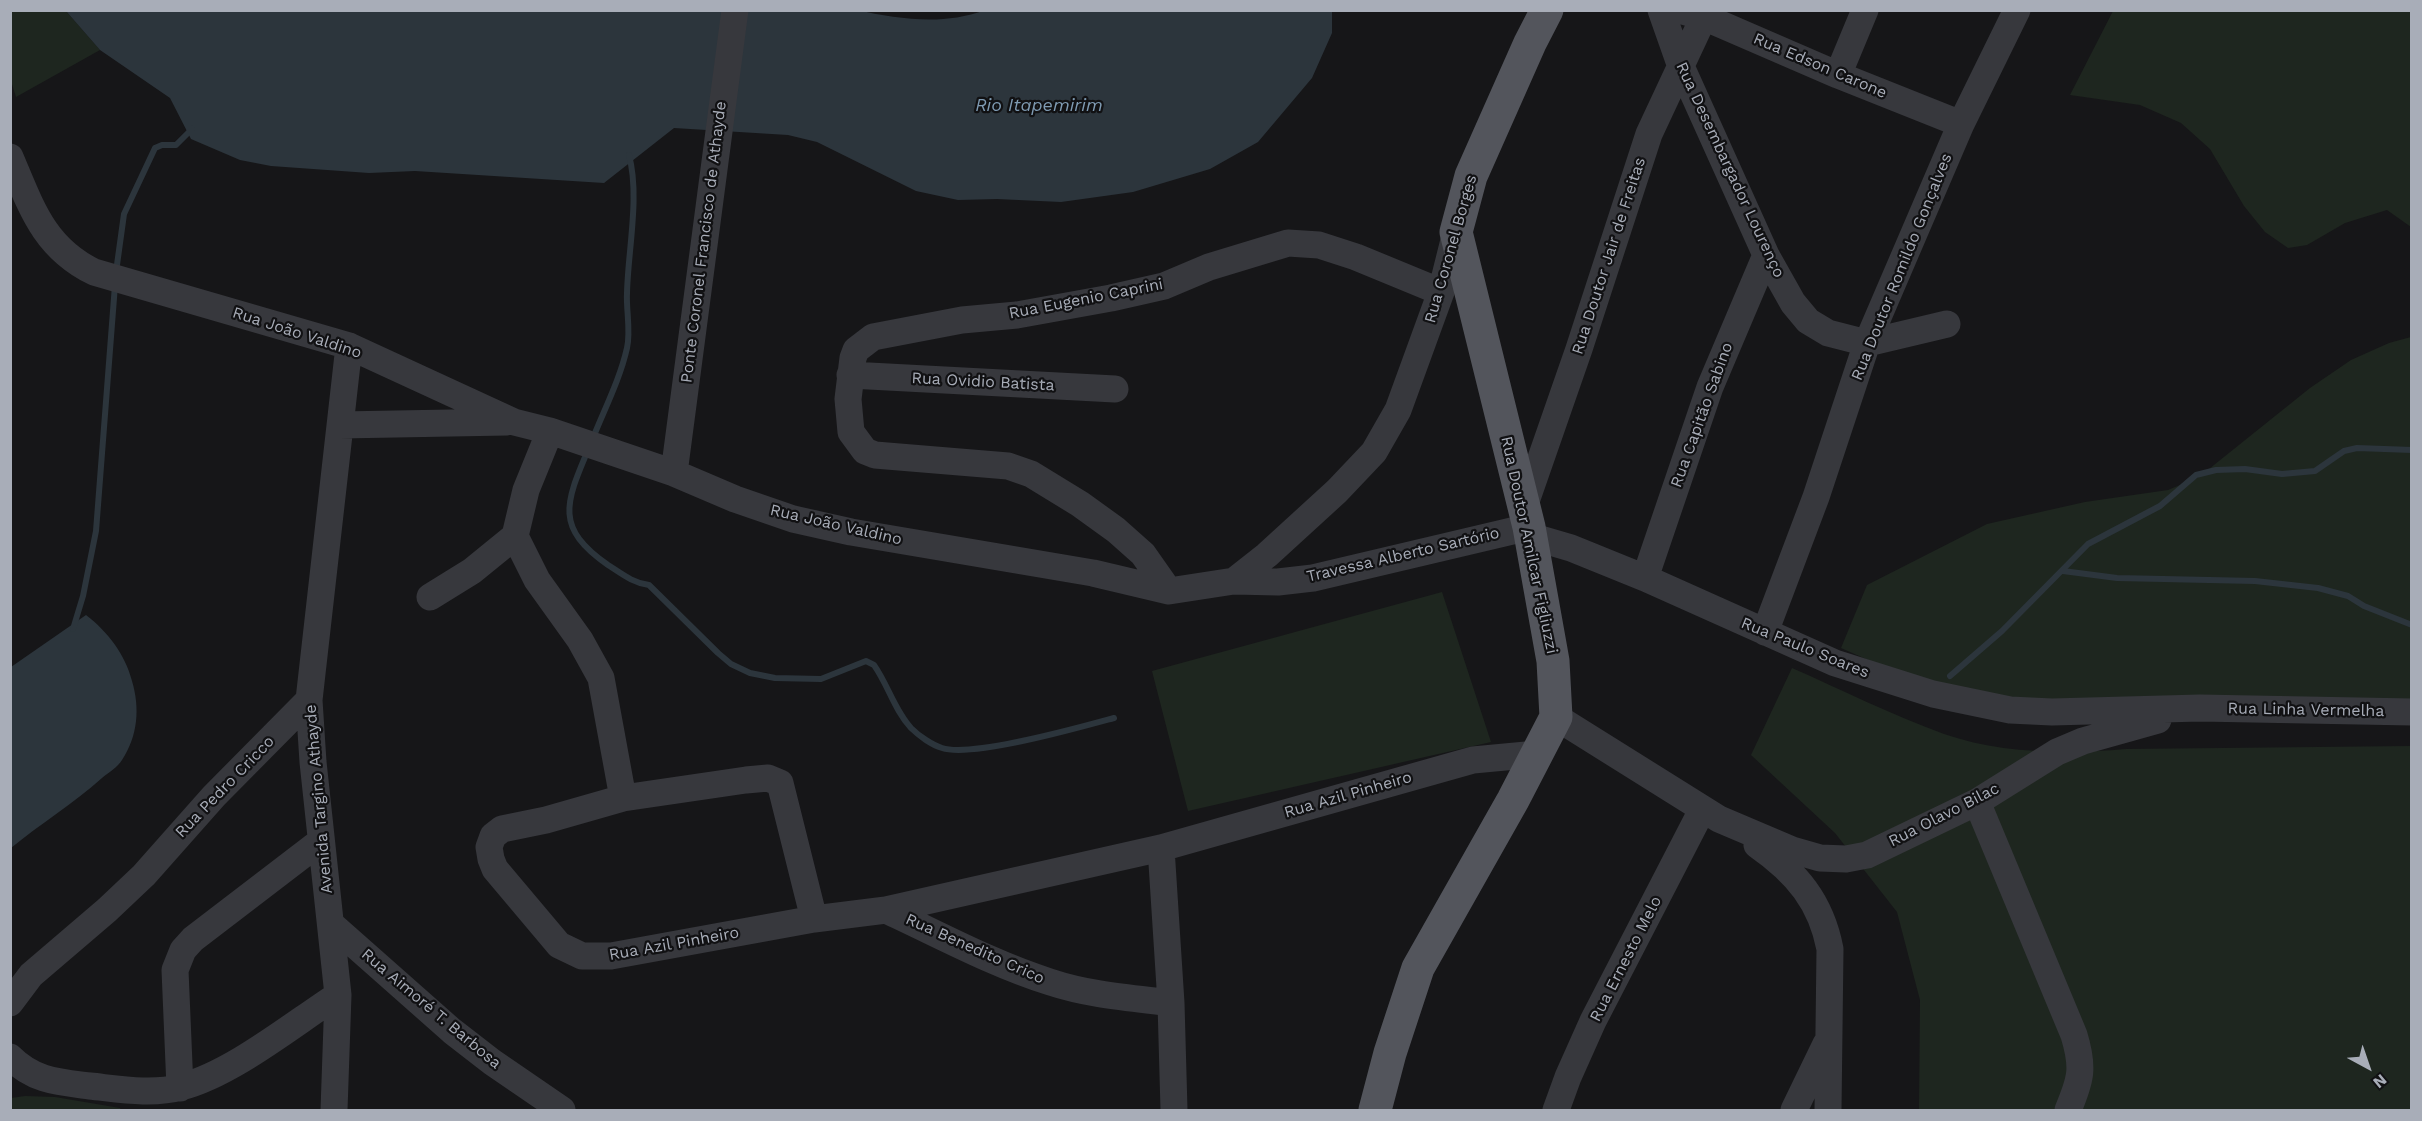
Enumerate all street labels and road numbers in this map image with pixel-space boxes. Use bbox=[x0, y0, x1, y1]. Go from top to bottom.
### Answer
street label: Rua Edson Carone bbox=[1750, 29, 1890, 103]
street label: Rua Desembargador Lourenço bbox=[1671, 59, 1789, 281]
street label: Ponte Coronel Francisco de Athayde bbox=[677, 100, 731, 384]
street label: Rua Doutor Romildo Gonçalves bbox=[1848, 151, 1956, 383]
street label: Rua Doutor Jair de Freitas bbox=[1568, 155, 1650, 357]
street label: Rua Coronel Borges bbox=[1421, 173, 1481, 325]
street label: Rua Eugenio Caprini bbox=[1007, 275, 1165, 323]
street label: Rua João Valdino bbox=[230, 303, 364, 363]
street label: Rua Capitão Sabino bbox=[1667, 340, 1737, 490]
street label: Rua Ovidio Batista bbox=[911, 369, 1055, 395]
street label: Rua Doutor Amilcar Figliuzzi bbox=[1497, 434, 1561, 656]
street label: Rua João Valdino bbox=[768, 501, 904, 549]
street label: Travessa Alberto Sartório bbox=[1305, 523, 1501, 587]
street label: Rua Paulo Soares bbox=[1738, 614, 1872, 682]
street label: Rua Linha Vermelha bbox=[2227, 699, 2385, 721]
street label: Avenida Targino Athayde bbox=[301, 704, 337, 894]
street label: Rua Pedro Cricco bbox=[171, 732, 279, 842]
street label: Rua Azil Pinheiro bbox=[1282, 768, 1414, 822]
street label: Rua Olavo Bilac bbox=[1886, 779, 2002, 851]
street label: Rua Ernesto Melo bbox=[1586, 893, 1666, 1025]
street label: Rua Benedito Crico bbox=[903, 910, 1047, 988]
street label: Rua Azil Pinheiro bbox=[607, 923, 741, 965]
street label: Rua Aimoré T. Barbosa bbox=[357, 945, 505, 1073]

